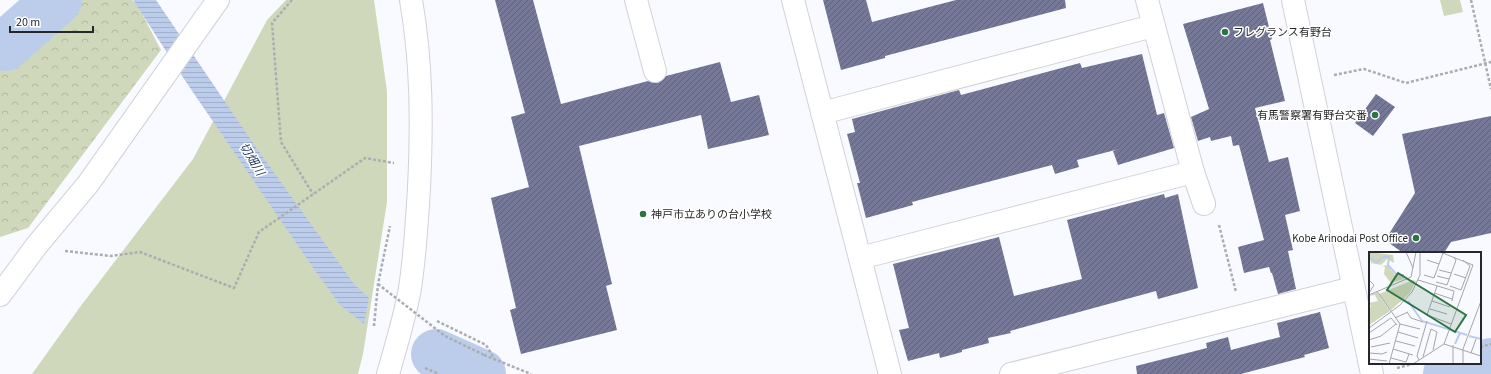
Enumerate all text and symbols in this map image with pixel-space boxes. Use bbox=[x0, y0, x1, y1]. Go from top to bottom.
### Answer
scale bar bbox=[10, 8, 93, 34]
text: 20 m bbox=[16, 14, 40, 31]
place label: フレグランス有野台 bbox=[1233, 25, 1332, 40]
marker: フレグランス有野台 bbox=[1220, 27, 1230, 37]
place label: 有馬警察署有野台交番 bbox=[1257, 108, 1367, 123]
marker: 有馬警察署有野台交番 bbox=[1370, 110, 1380, 120]
water label: 切畑川 bbox=[235, 139, 269, 181]
place label: 神戸市立ありの台小学校 bbox=[651, 207, 772, 222]
marker: 神戸市立ありの台小学校 bbox=[638, 209, 648, 219]
place label: Kobe Arinodai Post Office bbox=[1292, 231, 1409, 246]
marker: Kobe Arinodai Post Office bbox=[1411, 233, 1421, 243]
inset map bbox=[1369, 252, 1481, 364]

